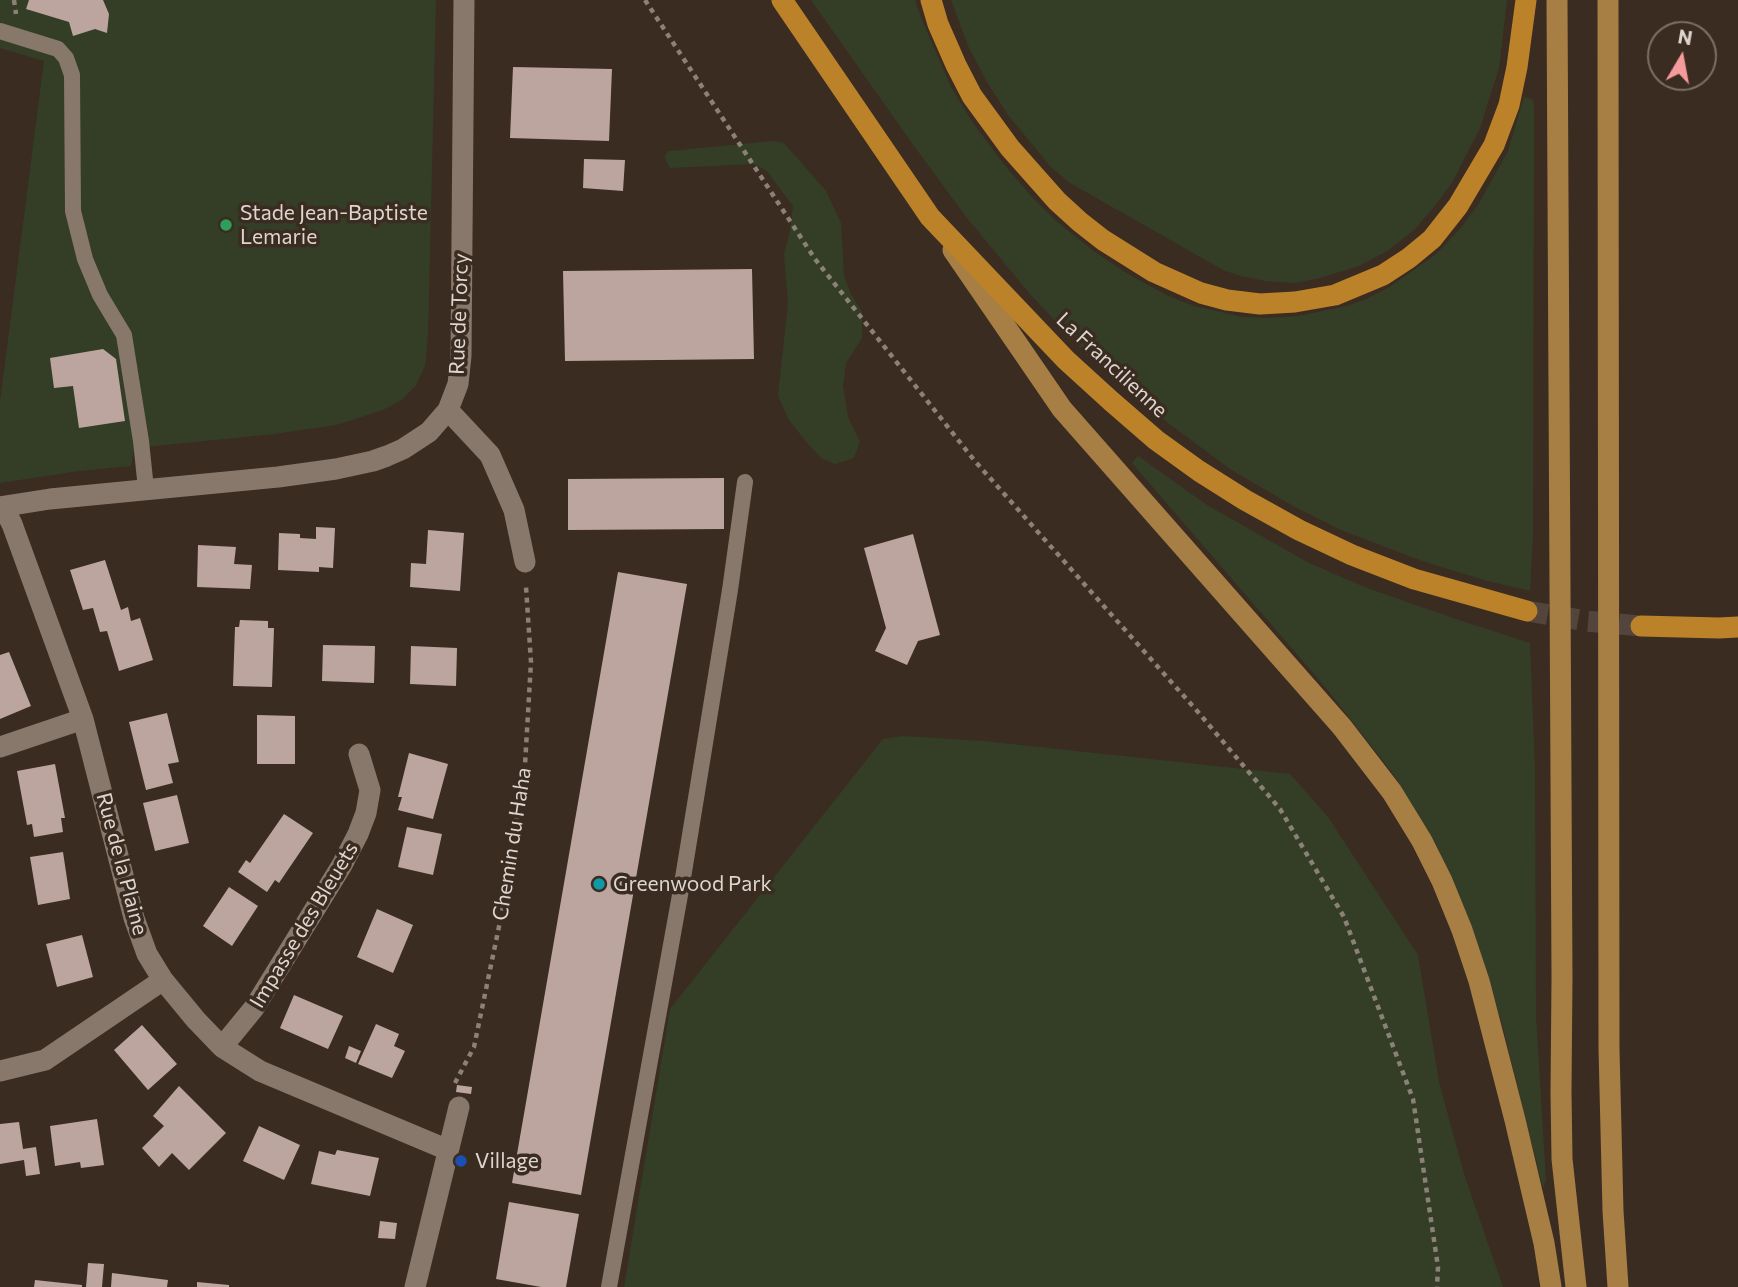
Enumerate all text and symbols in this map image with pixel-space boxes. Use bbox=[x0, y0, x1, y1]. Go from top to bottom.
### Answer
north arrow bbox=[1647, 21, 1717, 91]
text: N bbox=[1676, 24, 1694, 49]
place label: Stade Jean-Baptiste Lemarie bbox=[240, 200, 428, 250]
marker: Stade Jean-Baptiste Lemarie bbox=[218, 217, 234, 233]
street label: Rue de Torcy bbox=[444, 253, 474, 375]
street label: La Francilienne bbox=[1051, 307, 1173, 423]
street label: Chemin du Haha bbox=[487, 766, 537, 922]
street label: Rue de la Plaine bbox=[91, 790, 153, 938]
street label: Impasse des Bleuets bbox=[244, 837, 364, 1013]
place label: Greenwood Park bbox=[613, 871, 772, 897]
marker: Greenwood Park bbox=[591, 876, 607, 892]
place label: Village bbox=[475, 1148, 539, 1174]
marker: Village bbox=[453, 1153, 469, 1169]

